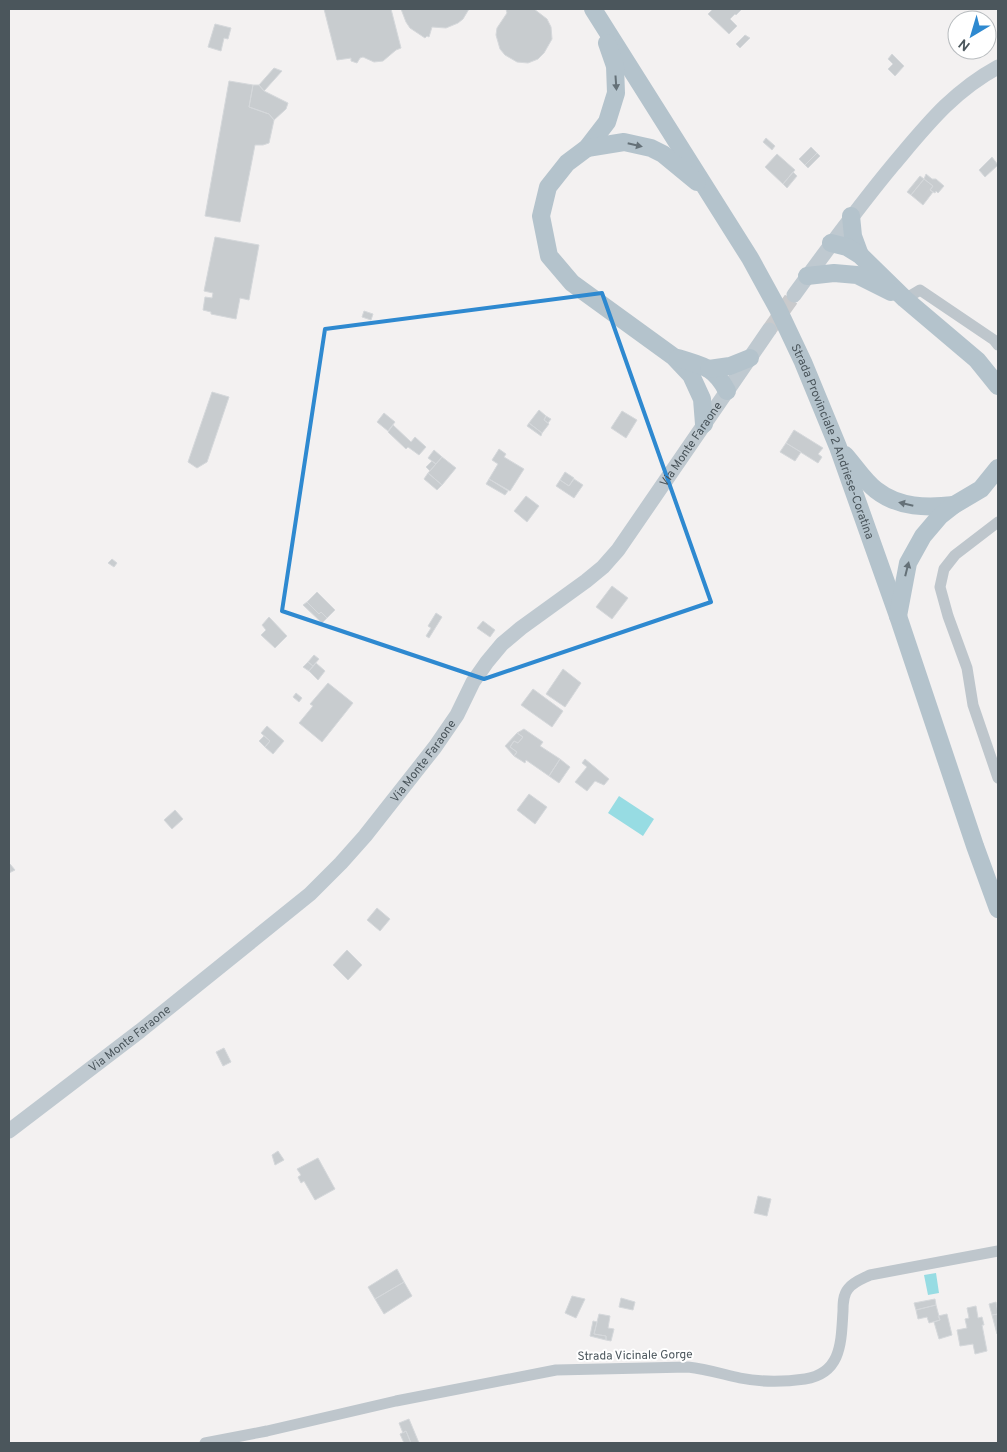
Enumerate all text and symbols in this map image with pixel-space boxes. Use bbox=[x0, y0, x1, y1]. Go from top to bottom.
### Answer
north arrow bbox=[947, 10, 997, 60]
text: N bbox=[956, 34, 974, 54]
one-way arrow bbox=[612, 75, 620, 91]
one-way arrow bbox=[628, 141, 643, 149]
street label: Strada Provinciale 2 Andriese-Coratina bbox=[787, 341, 877, 542]
street label: Via Monte Faraone bbox=[657, 399, 726, 490]
one-way arrow bbox=[898, 500, 913, 508]
one-way arrow bbox=[903, 561, 911, 576]
street label: Via Monte Faraone bbox=[387, 717, 460, 806]
street label: Via Monte Faraone bbox=[86, 1002, 175, 1076]
street label: Strada Vicinale Gorge bbox=[577, 1347, 693, 1365]

